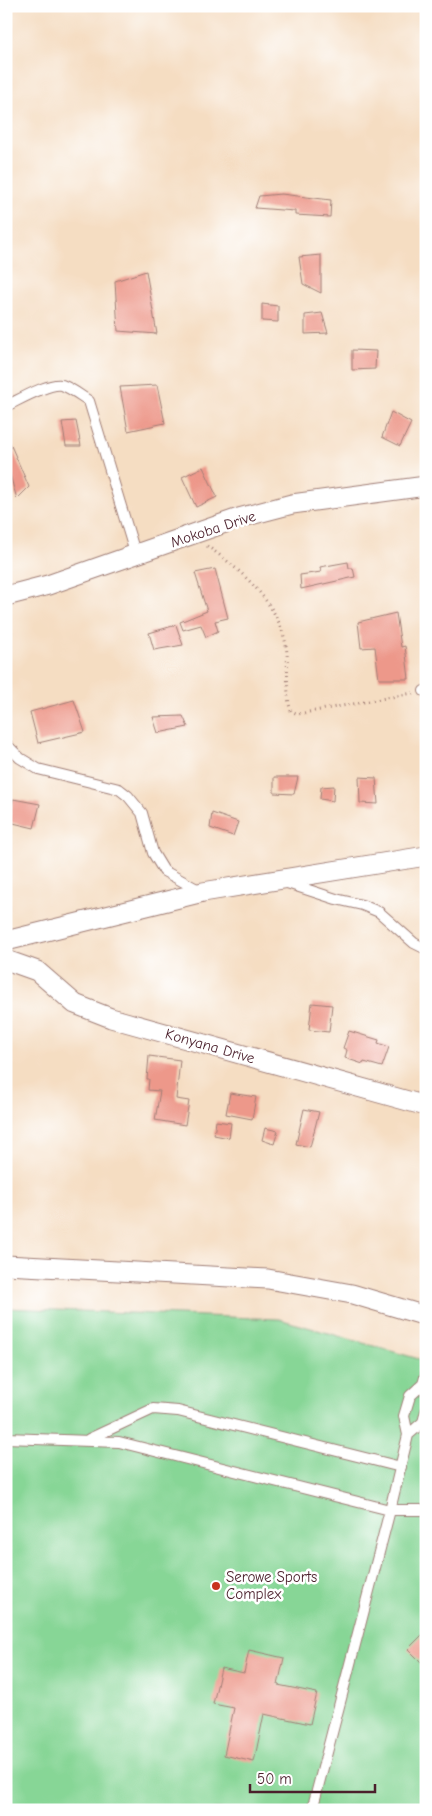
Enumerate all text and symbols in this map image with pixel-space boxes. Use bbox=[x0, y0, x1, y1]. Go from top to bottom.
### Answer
street label: Mokoba Drive bbox=[168, 507, 258, 551]
street label: Konyana Drive bbox=[163, 1025, 257, 1067]
place label: Serowe Sports Complex bbox=[226, 1568, 317, 1603]
marker: Serowe Sports Complex bbox=[210, 1580, 222, 1592]
scale bar bbox=[250, 1761, 374, 1793]
text: 50 m bbox=[257, 1770, 292, 1788]

